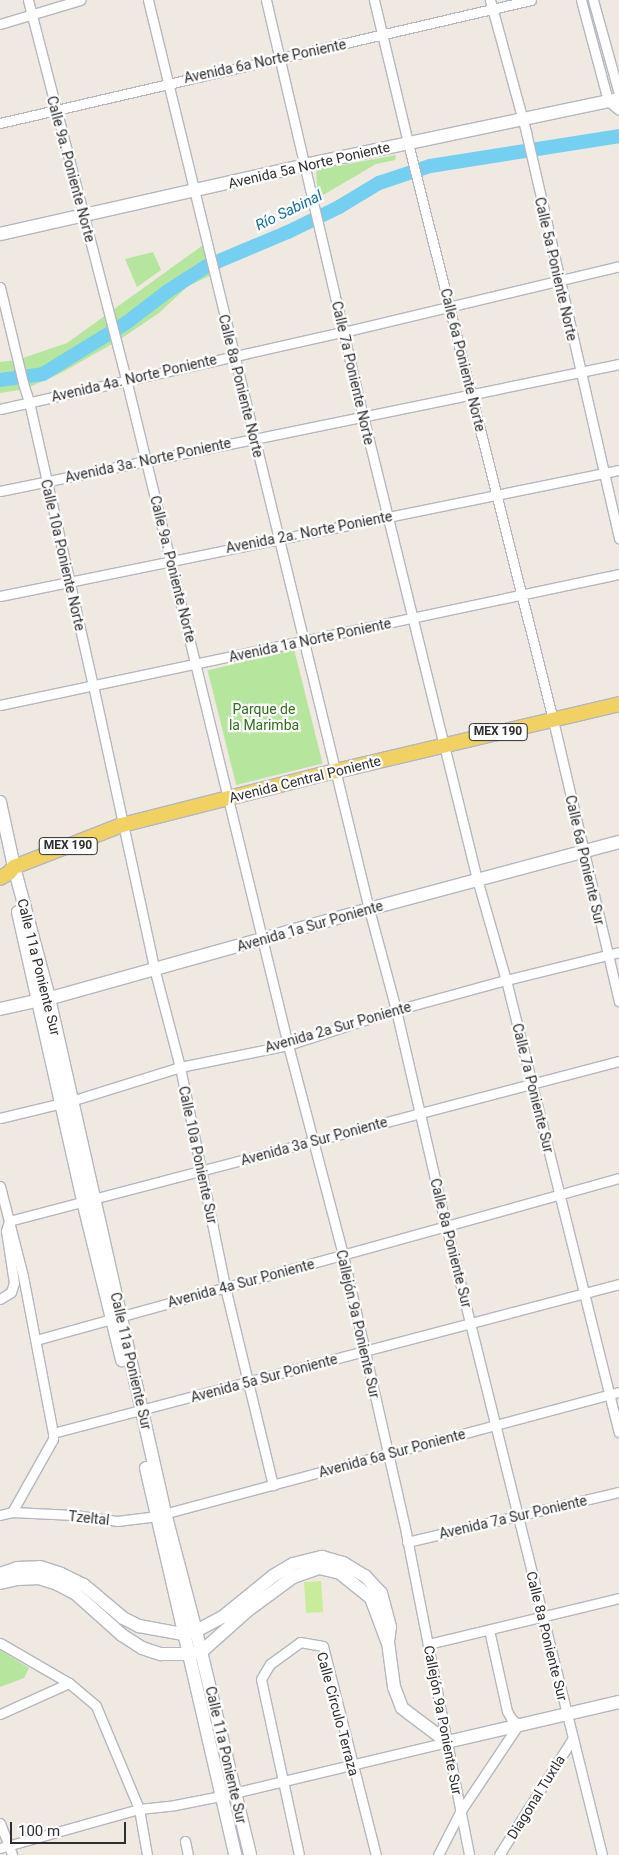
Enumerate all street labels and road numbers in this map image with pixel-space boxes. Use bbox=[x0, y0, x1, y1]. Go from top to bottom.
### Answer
street label: Avenida 6a Norte Poniente bbox=[182, 36, 348, 86]
street label: Calle 9a. Poniente Norte bbox=[43, 94, 99, 244]
street label: Avenida 5a Norte Poniente bbox=[226, 138, 392, 192]
street label: Calle 5a Poniente Norte bbox=[531, 196, 581, 342]
street label: Calle 6a Poniente Norte bbox=[437, 287, 489, 433]
street label: Calle 7a Poniente Norte bbox=[328, 300, 378, 446]
street label: Calle 8a Poniente Norte bbox=[215, 313, 267, 459]
street label: Avenida 4a. Norte Poniente bbox=[50, 351, 218, 405]
street label: Avenida 3a. Norte Poniente bbox=[63, 434, 233, 486]
street label: Calle 10a Poniente Norte bbox=[37, 478, 89, 632]
street label: Calle 9a. Poniente Norte bbox=[147, 494, 199, 644]
street label: Avenida 2a. Norte Poniente bbox=[224, 508, 394, 556]
street label: Avenida 1a Norte Poniente bbox=[227, 615, 393, 665]
road number: MEX 190 bbox=[468, 722, 528, 742]
street label: Avenida Central Poniente bbox=[227, 752, 383, 806]
street label: Calle 6a Poniente Sur bbox=[562, 793, 608, 927]
road number: MEX 190 bbox=[38, 836, 98, 856]
street label: Calle 11a Poniente Sur bbox=[14, 897, 64, 1037]
street label: Avenida 1a Sur Poniente bbox=[235, 897, 385, 955]
street label: Avenida 2a Sur Poniente bbox=[263, 998, 413, 1056]
street label: Calle 7a Poniente Sur bbox=[509, 1022, 557, 1154]
street label: Calle 10a Poniente Sur bbox=[175, 1085, 221, 1225]
street label: Avenida 3a Sur Poniente bbox=[239, 1113, 389, 1169]
street label: Calle 8a Poniente Sur bbox=[427, 1177, 475, 1309]
street label: Callejón 9a Poniente Sur bbox=[333, 1248, 383, 1400]
street label: Avenida 4a Sur Poniente bbox=[166, 1255, 316, 1311]
street label: Calle 11a Poniente Sur bbox=[107, 1291, 155, 1431]
street label: Avenida 5a Sur Poniente bbox=[189, 1350, 339, 1406]
street label: Avenida 6a Sur Poniente bbox=[317, 1425, 467, 1481]
street label: Avenida 7a Sur Poniente bbox=[437, 1492, 589, 1542]
street label: Tzeltal bbox=[68, 1507, 110, 1529]
street label: Calle 8a Poniente Sur bbox=[523, 1570, 571, 1702]
street label: Callejón 9a Poniente Sur bbox=[420, 1644, 466, 1796]
street label: Calle Círculo Terraza bbox=[313, 1650, 363, 1778]
street label: Calle 11a Poniente Sur bbox=[202, 1685, 250, 1825]
street label: Diagonal Tuxtla bbox=[503, 1752, 569, 1842]

